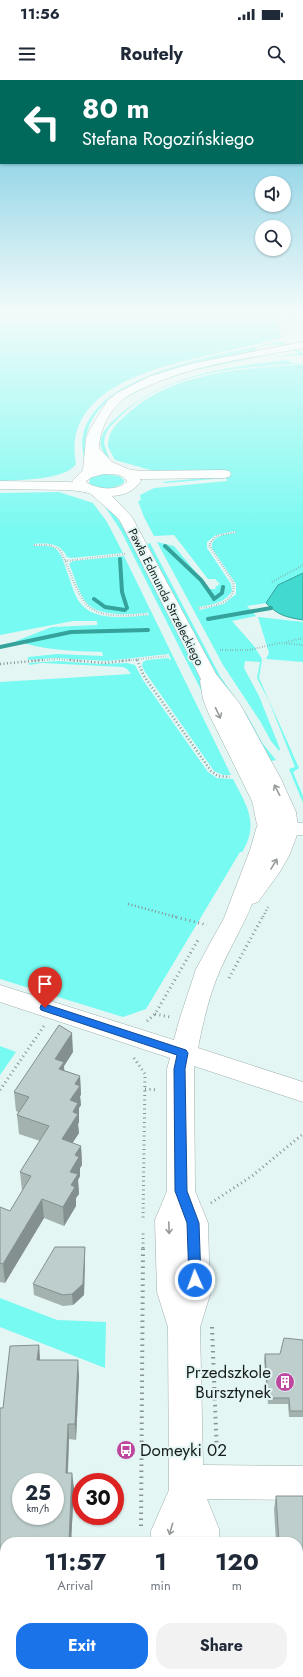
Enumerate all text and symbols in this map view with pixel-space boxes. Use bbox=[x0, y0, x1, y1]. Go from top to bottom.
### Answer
text: 11:56 bbox=[20, 3, 60, 25]
text: Routely bbox=[120, 41, 183, 67]
icon: menu bbox=[16, 43, 38, 65]
icon: search bbox=[265, 43, 287, 65]
text: 80 m bbox=[82, 88, 149, 129]
icon: left bbox=[16, 96, 68, 148]
text: Stefana Rogozińskiego bbox=[82, 126, 254, 152]
map controls bbox=[255, 176, 291, 256]
button: sound bbox=[255, 176, 291, 212]
button: search bbox=[255, 220, 291, 256]
street label: Pawła Edmunda Strzeleckiego bbox=[123, 525, 209, 669]
one-way arrow bbox=[215, 707, 222, 719]
one-way arrow bbox=[273, 784, 280, 796]
one-way arrow bbox=[270, 859, 278, 870]
pin bbox=[28, 967, 62, 1008]
icon: arrive bbox=[34, 973, 56, 995]
one-way arrow bbox=[166, 1221, 173, 1234]
position arrow bbox=[174, 1259, 216, 1301]
place label: Przedszkole Bursztynek bbox=[186, 1360, 272, 1404]
building icon: Przedszkole Bursztynek bbox=[274, 1371, 296, 1393]
place label: Domeyki 02 bbox=[140, 1438, 227, 1462]
bus stop icon: Domeyki 02 bbox=[115, 1439, 137, 1461]
speed limit sign: 30 bbox=[72, 1473, 124, 1525]
text: 25 bbox=[25, 1479, 51, 1508]
text: km/h bbox=[27, 1501, 49, 1516]
one-way arrow bbox=[167, 1522, 174, 1535]
text: 11:57 bbox=[44, 1544, 106, 1579]
text: 1 bbox=[155, 1544, 167, 1579]
text: 120 bbox=[215, 1544, 259, 1579]
text: Arrival bbox=[57, 1576, 93, 1595]
text: min bbox=[150, 1576, 171, 1595]
text: m bbox=[232, 1576, 242, 1595]
button: Exit bbox=[16, 1623, 148, 1669]
button: Share bbox=[156, 1623, 287, 1669]

